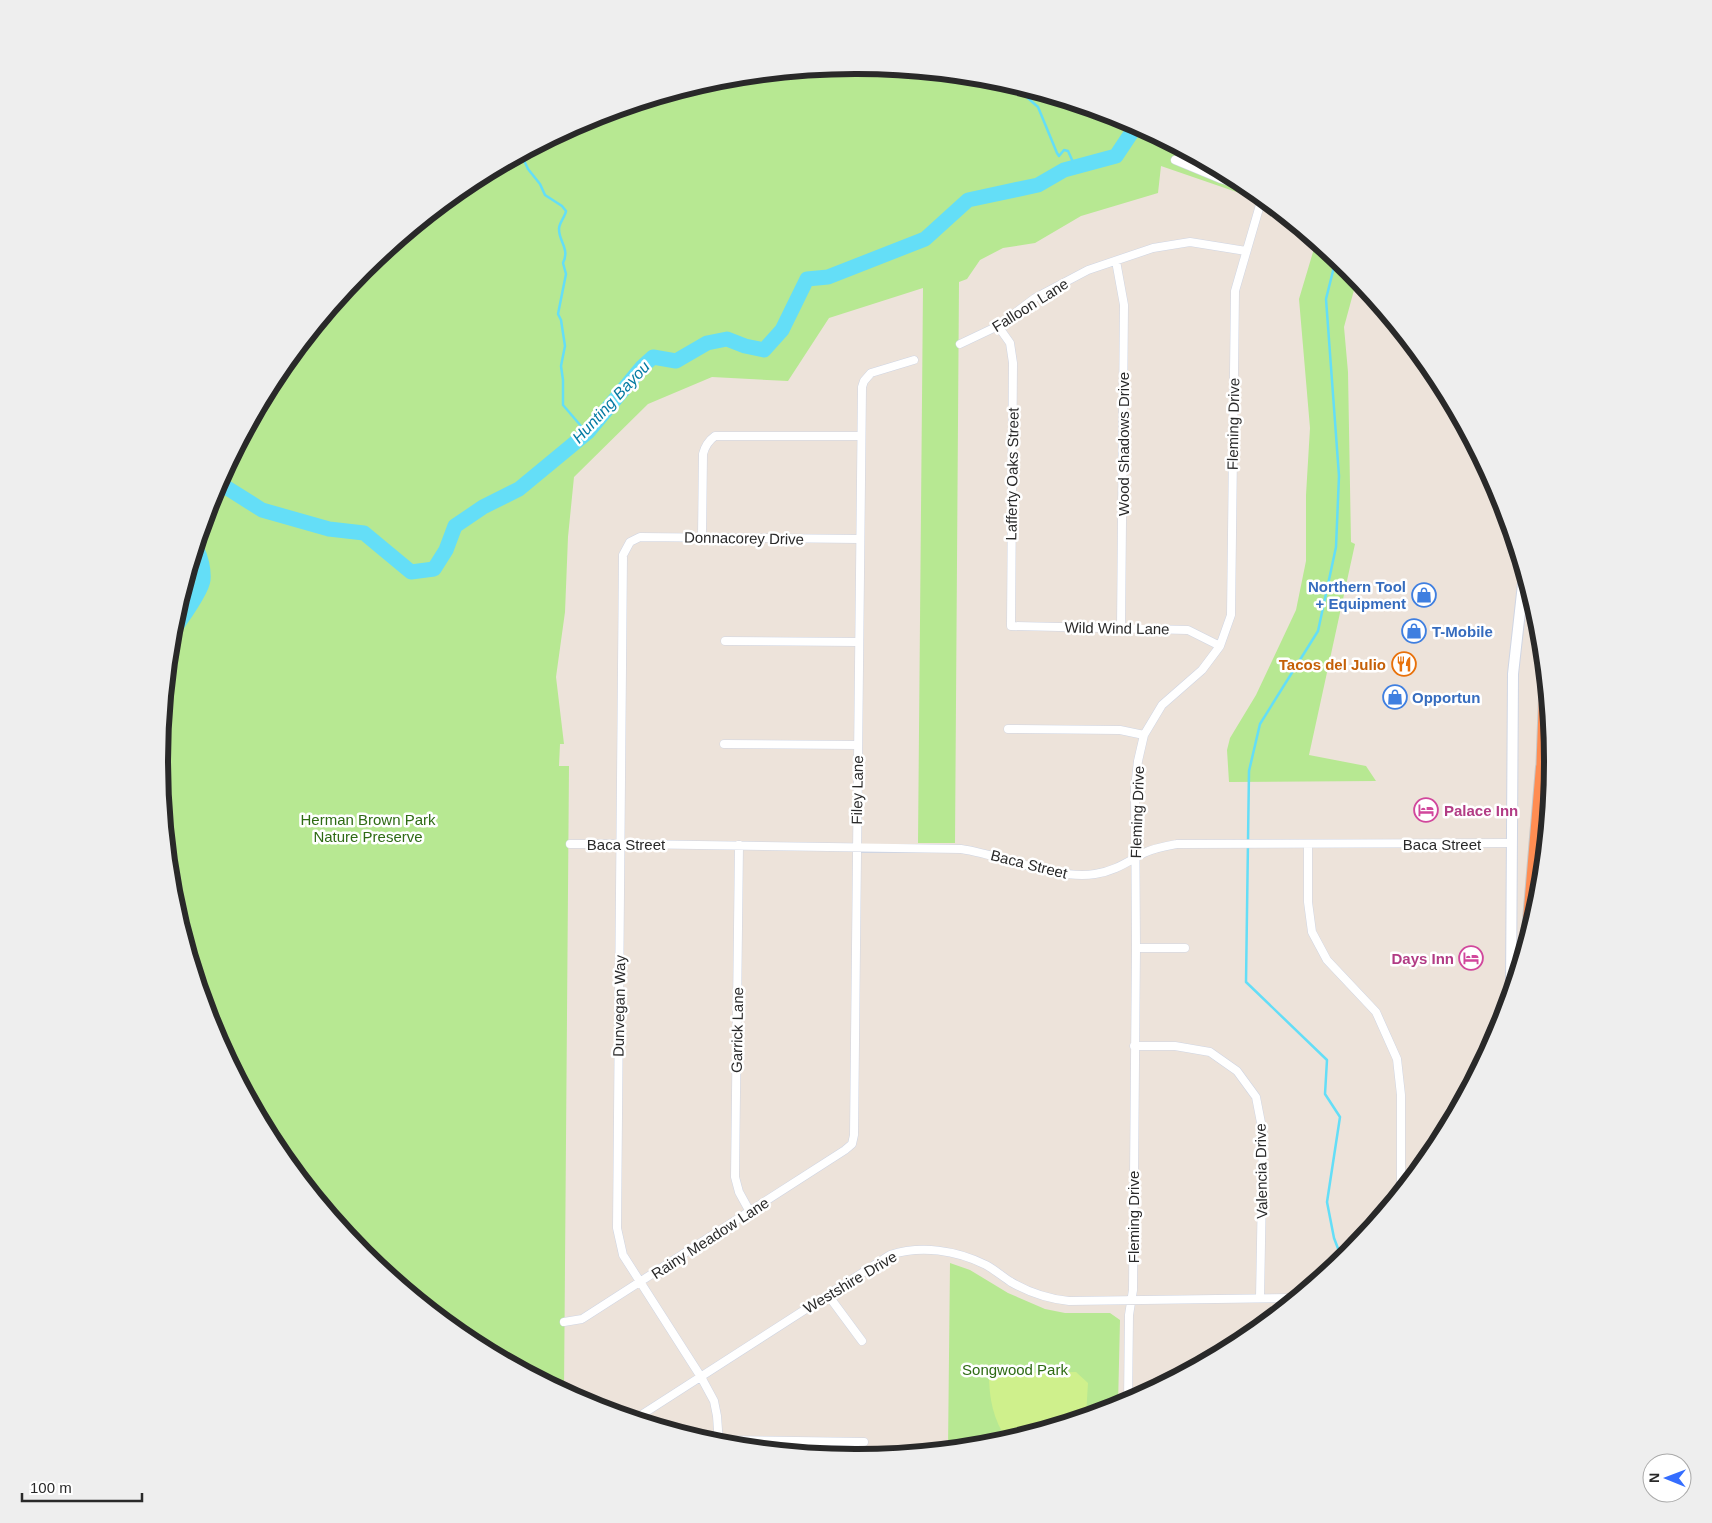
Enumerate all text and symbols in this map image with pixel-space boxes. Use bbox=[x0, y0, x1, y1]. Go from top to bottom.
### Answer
street label: Falloon Lane bbox=[989, 275, 1071, 335]
water label: Hunting Bayou bbox=[569, 358, 653, 446]
street label: Wood Shadows Drive bbox=[1115, 372, 1132, 516]
street label: Fleming Drive bbox=[1224, 378, 1242, 470]
street label: Lafferty Oaks Street bbox=[1002, 406, 1022, 541]
street label: Donnacorey Drive bbox=[684, 528, 804, 548]
place label: Northern Tool + Equipment bbox=[1308, 578, 1406, 612]
shop icon: Northern Tool + Equipment bbox=[1411, 582, 1437, 608]
shop icon: T-Mobile bbox=[1401, 618, 1427, 644]
street label: Wild Wind Lane bbox=[1064, 619, 1170, 637]
place label: T-Mobile bbox=[1432, 623, 1493, 640]
restaurant icon: Tacos del Julio bbox=[1391, 651, 1417, 677]
place label: Tacos del Julio bbox=[1279, 656, 1386, 673]
shop icon: Opportun bbox=[1382, 684, 1408, 710]
place label: Opportun bbox=[1412, 689, 1480, 706]
street label: Filey Lane bbox=[848, 755, 866, 825]
street label: Fleming Drive bbox=[1127, 765, 1147, 859]
hotel icon: Palace Inn bbox=[1413, 797, 1439, 823]
place label: Palace Inn bbox=[1444, 802, 1518, 819]
park label: Herman Brown Park Nature Preserve bbox=[300, 811, 436, 845]
street label: Baca Street bbox=[587, 836, 666, 853]
street label: Baca Street bbox=[1403, 836, 1482, 853]
street label: Baca Street bbox=[989, 846, 1070, 882]
hotel icon: Days Inn bbox=[1458, 945, 1484, 971]
place label: Days Inn bbox=[1391, 950, 1454, 967]
street label: Dunvegan Way bbox=[610, 954, 628, 1057]
street label: Garrick Lane bbox=[728, 987, 746, 1073]
street label: Valencia Drive bbox=[1252, 1123, 1270, 1219]
street label: Fleming Drive bbox=[1125, 1171, 1142, 1263]
street label: Rainy Meadow Lane bbox=[648, 1194, 772, 1282]
street label: Westshire Drive bbox=[800, 1248, 900, 1316]
park label: Songwood Park bbox=[962, 1361, 1068, 1378]
north arrow bbox=[1642, 1453, 1692, 1503]
scale bar bbox=[22, 1470, 142, 1502]
text: N bbox=[1646, 1473, 1662, 1483]
text: 100 m bbox=[30, 1479, 72, 1496]

